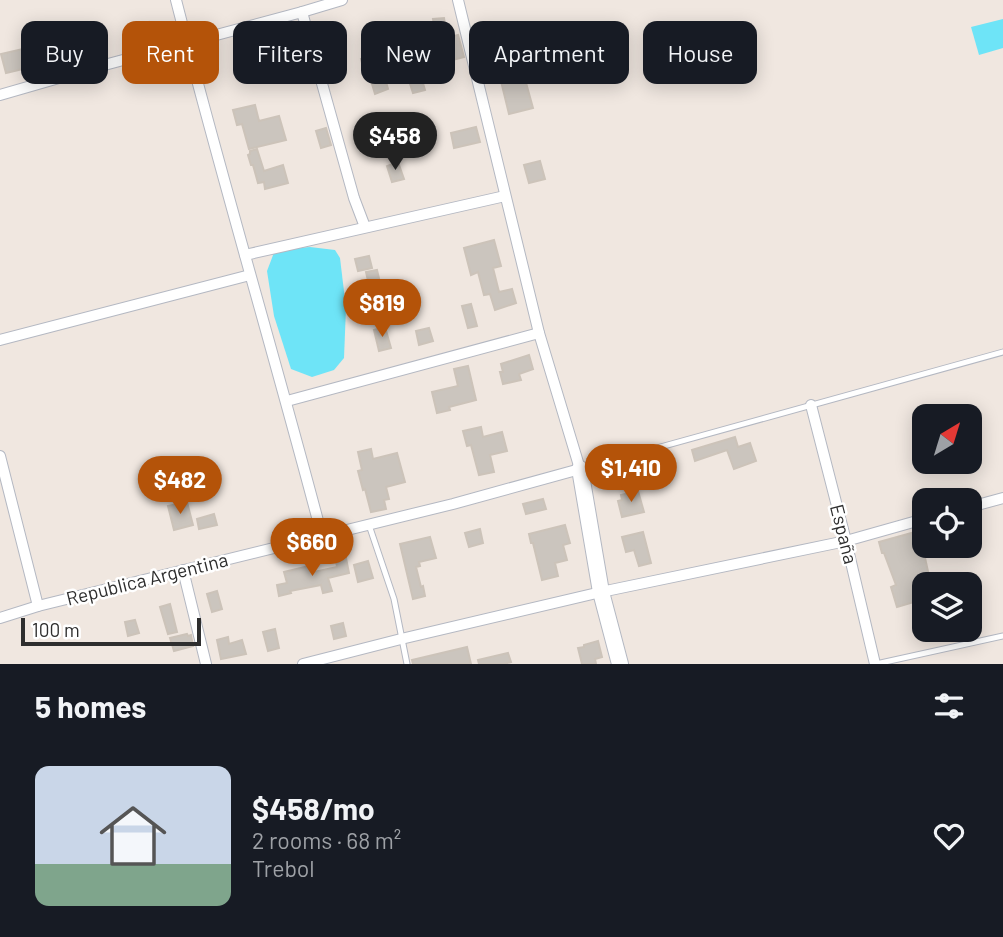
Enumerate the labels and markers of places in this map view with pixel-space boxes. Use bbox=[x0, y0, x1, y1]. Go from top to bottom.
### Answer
pin: $458 bbox=[354, 113, 436, 172]
pin: $819 bbox=[341, 280, 423, 339]
pin: $1,410 bbox=[574, 444, 688, 504]
pin: $482 bbox=[139, 456, 221, 516]
pin: $660 bbox=[271, 518, 353, 578]

